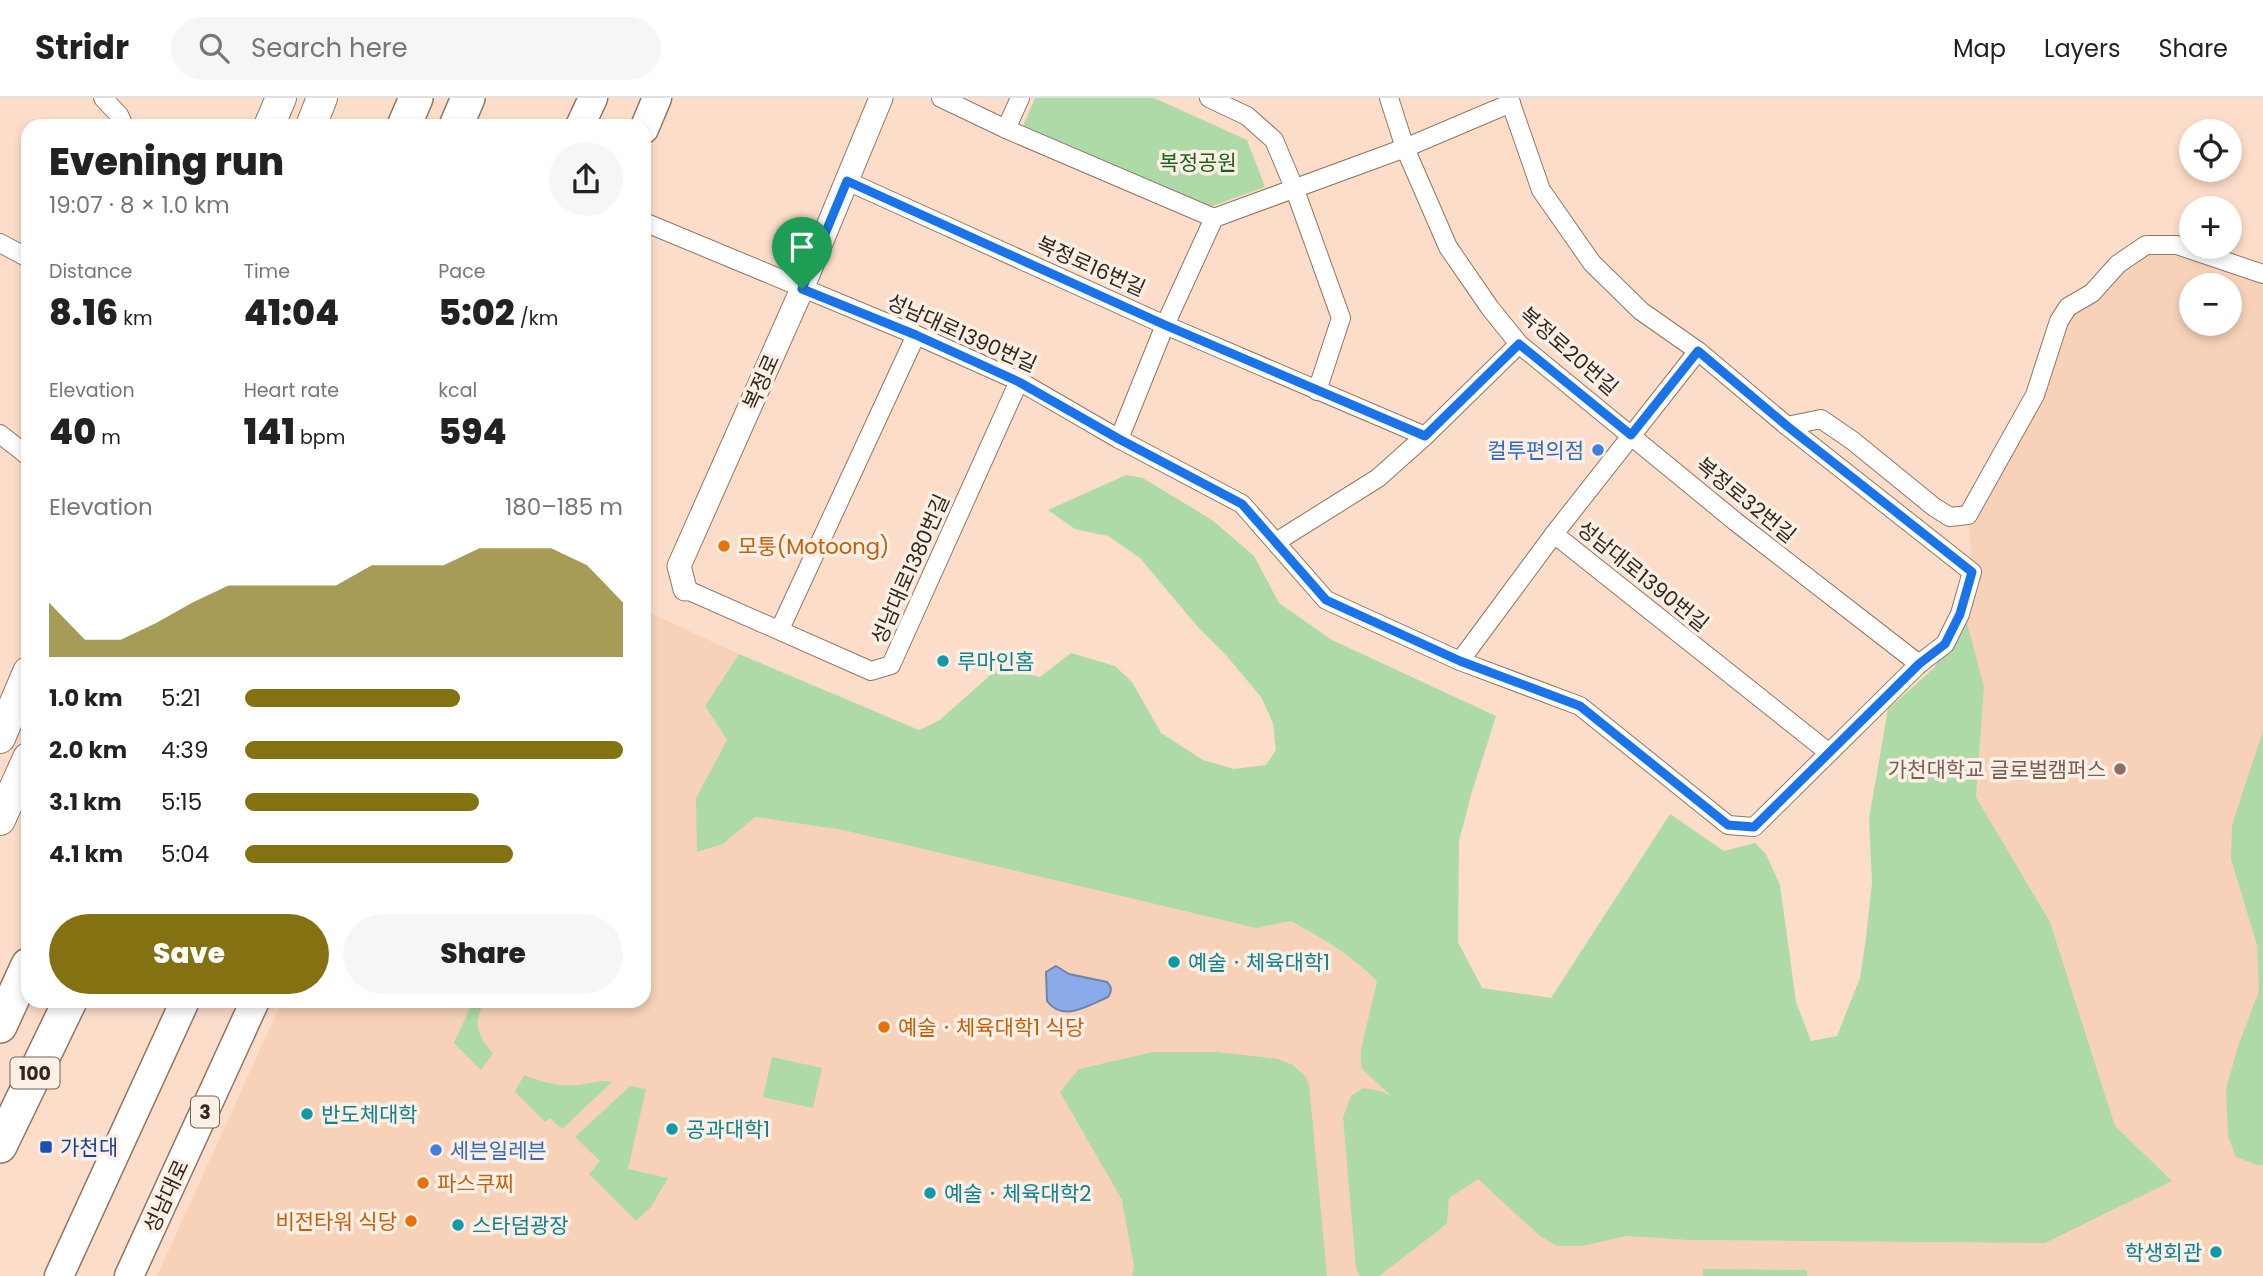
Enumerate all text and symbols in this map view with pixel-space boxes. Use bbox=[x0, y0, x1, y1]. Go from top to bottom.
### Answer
search box bbox=[171, 17, 661, 80]
text: Stridr bbox=[35, 24, 129, 71]
icon: search bbox=[195, 29, 233, 67]
text: Search here bbox=[251, 30, 408, 66]
text: Map bbox=[1953, 32, 2006, 65]
text: Layers bbox=[2044, 32, 2120, 65]
text: Share bbox=[2158, 32, 2228, 65]
map controls bbox=[2179, 119, 2242, 336]
button: locate bbox=[2179, 119, 2242, 182]
text: Evening run bbox=[49, 135, 284, 188]
button: share bbox=[549, 142, 623, 216]
park label: 복정공원 bbox=[1159, 148, 1237, 177]
text: 19:07 · 8 × 1.0 km bbox=[49, 189, 230, 221]
button: + bbox=[2179, 196, 2242, 259]
pin bbox=[772, 217, 832, 289]
icon: arrive bbox=[783, 228, 821, 266]
street label: 복정로16번길 bbox=[1032, 229, 1150, 303]
text: Distance bbox=[49, 258, 132, 285]
text: Time bbox=[244, 258, 290, 285]
text: Pace bbox=[438, 258, 486, 285]
button: − bbox=[2179, 273, 2242, 336]
street label: 성남대로1390번길 bbox=[882, 287, 1042, 379]
text: 8.16 bbox=[49, 288, 118, 337]
text: 41:04 bbox=[244, 288, 339, 337]
text: 5:02 bbox=[438, 288, 515, 337]
street label: 복정로20번길 bbox=[1513, 300, 1625, 402]
text: km bbox=[118, 305, 153, 332]
text: /km bbox=[515, 305, 558, 332]
street label: 복정로 bbox=[736, 350, 786, 414]
text: Elevation bbox=[49, 377, 135, 404]
text: Heart rate bbox=[244, 377, 339, 404]
text: kcal bbox=[438, 377, 477, 404]
text: 40 bbox=[49, 407, 96, 456]
text: 141 bbox=[244, 407, 295, 456]
text: 594 bbox=[438, 407, 507, 456]
text: m bbox=[96, 424, 121, 451]
text: bpm bbox=[295, 424, 345, 451]
place label: 컬투편의점 bbox=[1487, 436, 1584, 465]
marker: 컬투편의점 bbox=[1590, 442, 1606, 458]
street label: 복정로32번길 bbox=[1690, 451, 1802, 549]
street label: 성남대로1380번길 bbox=[864, 489, 956, 649]
text: Elevation bbox=[49, 491, 153, 523]
text: 180–185 m bbox=[505, 491, 623, 523]
street label: 성남대로1390번길 bbox=[1571, 514, 1715, 638]
place label: 모퉁(Motoong) bbox=[738, 532, 889, 561]
marker: 모퉁(Motoong) bbox=[716, 538, 732, 554]
place label: 루마인홈 bbox=[957, 647, 1034, 676]
marker: 루마인홈 bbox=[935, 653, 951, 669]
text: 1.0 km bbox=[49, 682, 123, 714]
text: 5:21 bbox=[161, 682, 201, 714]
text: 2.0 km bbox=[49, 734, 127, 766]
text: 4:39 bbox=[161, 734, 208, 766]
place label: 가천대학교 글로벌캠퍼스 bbox=[1888, 755, 2106, 784]
marker: 가천대학교 글로벌캠퍼스 bbox=[2112, 761, 2128, 777]
text: 3.1 km bbox=[49, 786, 122, 818]
text: 5:15 bbox=[161, 786, 202, 818]
text: 4.1 km bbox=[49, 838, 123, 870]
text: 5:04 bbox=[161, 838, 209, 870]
button: Save bbox=[49, 914, 329, 994]
button: Share bbox=[343, 914, 623, 994]
place label: 예술ㆍ체육대학1 bbox=[1188, 948, 1330, 977]
marker: 예술ㆍ체육대학1 bbox=[1166, 954, 1182, 970]
place label: 예술ㆍ체육대학1 식당 bbox=[898, 1013, 1084, 1042]
marker: 예술ㆍ체육대학1 식당 bbox=[876, 1019, 892, 1035]
road number: 100 bbox=[10, 1057, 60, 1088]
road number: 3 bbox=[191, 1096, 219, 1128]
place label: 반도체대학 bbox=[321, 1100, 418, 1129]
marker: 반도체대학 bbox=[299, 1106, 315, 1122]
place label: 공과대학1 bbox=[686, 1115, 770, 1144]
marker: 공과대학1 bbox=[664, 1121, 680, 1137]
place label: 가천대 bbox=[60, 1133, 118, 1162]
place label: 세븐일레븐 bbox=[450, 1136, 547, 1165]
marker: 가천대 bbox=[38, 1139, 54, 1155]
marker: 세븐일레븐 bbox=[428, 1142, 444, 1158]
street label: 성남대로 bbox=[137, 1155, 195, 1237]
place label: 파스쿠찌 bbox=[437, 1169, 514, 1198]
marker: 파스쿠찌 bbox=[415, 1175, 431, 1191]
place label: 예술ㆍ체육대학2 bbox=[944, 1179, 1091, 1208]
marker: 예술ㆍ체육대학2 bbox=[922, 1185, 938, 1201]
place label: 비전타워 식당 bbox=[275, 1207, 397, 1236]
place label: 스타덤광장 bbox=[472, 1211, 569, 1240]
marker: 비전타워 식당 bbox=[403, 1213, 419, 1229]
marker: 스타덤광장 bbox=[450, 1217, 466, 1233]
place label: 학생회관 bbox=[2125, 1238, 2202, 1267]
marker: 학생회관 bbox=[2208, 1244, 2224, 1260]

